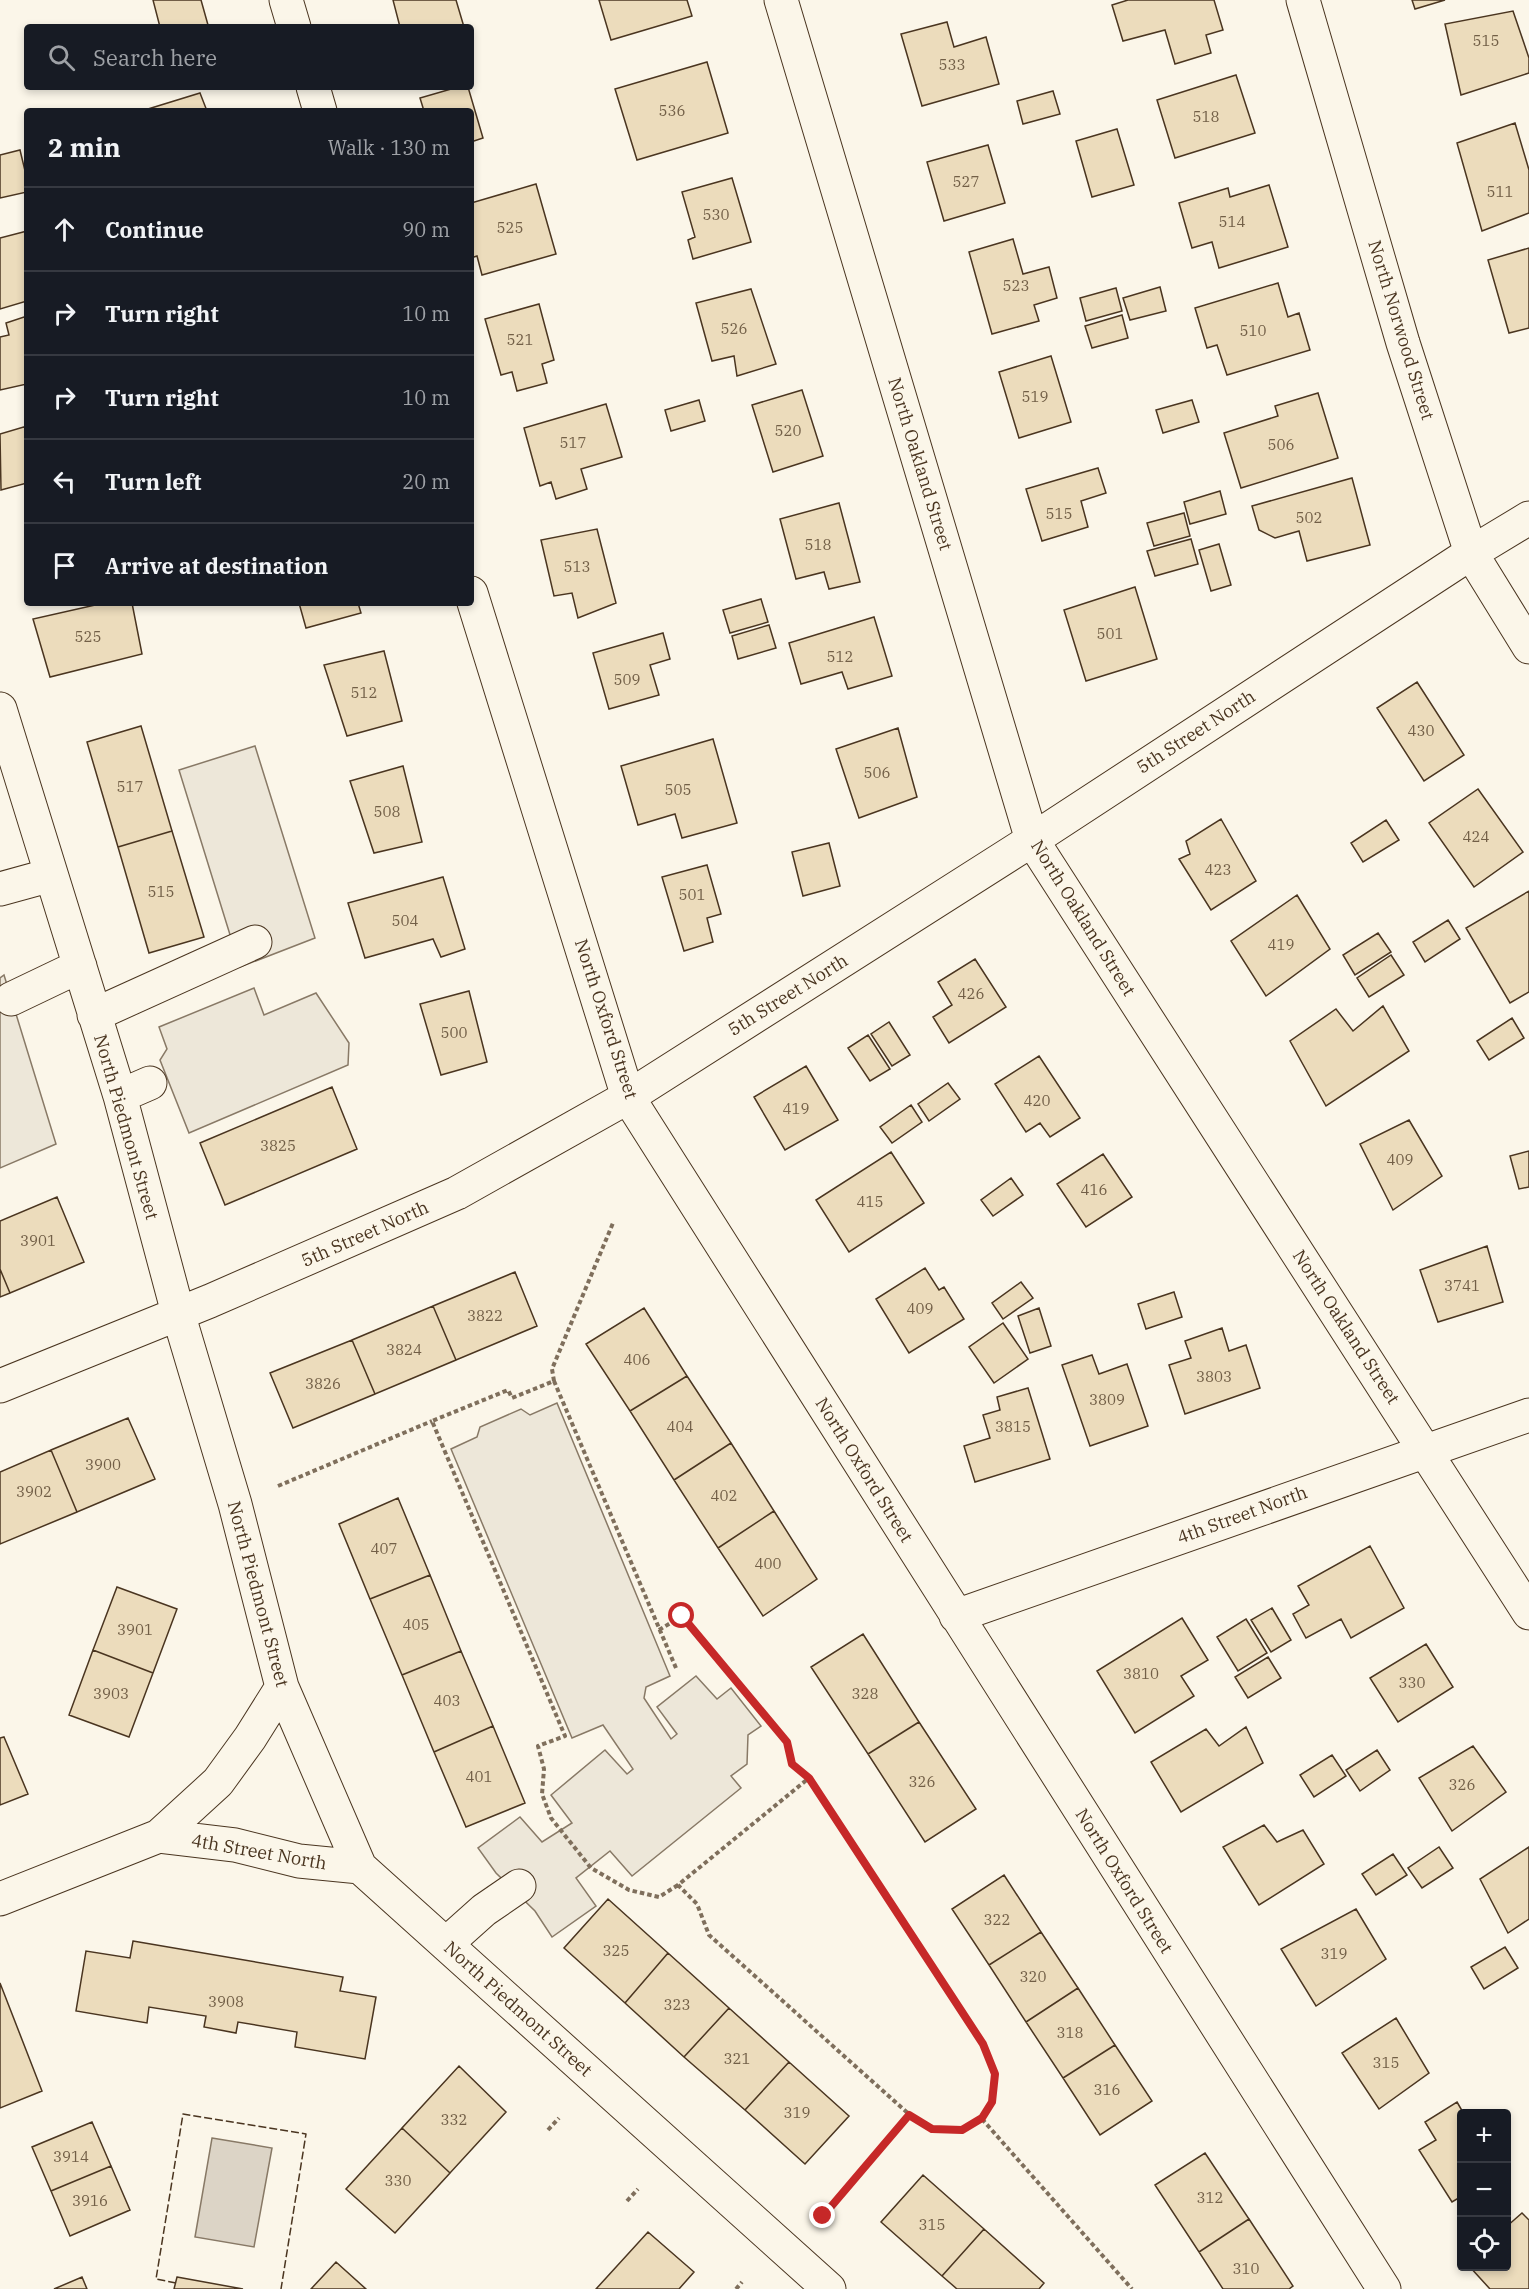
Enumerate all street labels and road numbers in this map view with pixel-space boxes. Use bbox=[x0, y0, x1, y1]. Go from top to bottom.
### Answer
street label: North Norwood Street bbox=[1363, 237, 1440, 423]
street label: North Oakland Street bbox=[883, 375, 958, 553]
street label: 5th Street North bbox=[1132, 685, 1259, 779]
street label: North Oakland Street bbox=[1026, 835, 1141, 1000]
street label: North Oxford Street bbox=[570, 936, 643, 1102]
street label: 5th Street North bbox=[724, 948, 852, 1041]
street label: North Piedmont Street bbox=[89, 1032, 164, 1222]
street label: 5th Street North bbox=[297, 1195, 432, 1272]
street label: North Oakland Street bbox=[1288, 1245, 1405, 1408]
street label: North Oxford Street bbox=[810, 1393, 918, 1547]
street label: 4th Street North bbox=[1173, 1480, 1310, 1549]
street label: North Piedmont Street bbox=[223, 1498, 294, 1689]
street label: North Oxford Street bbox=[1070, 1804, 1178, 1958]
street label: 4th Street North bbox=[190, 1828, 329, 1875]
street label: North Piedmont Street bbox=[439, 1936, 597, 2081]

